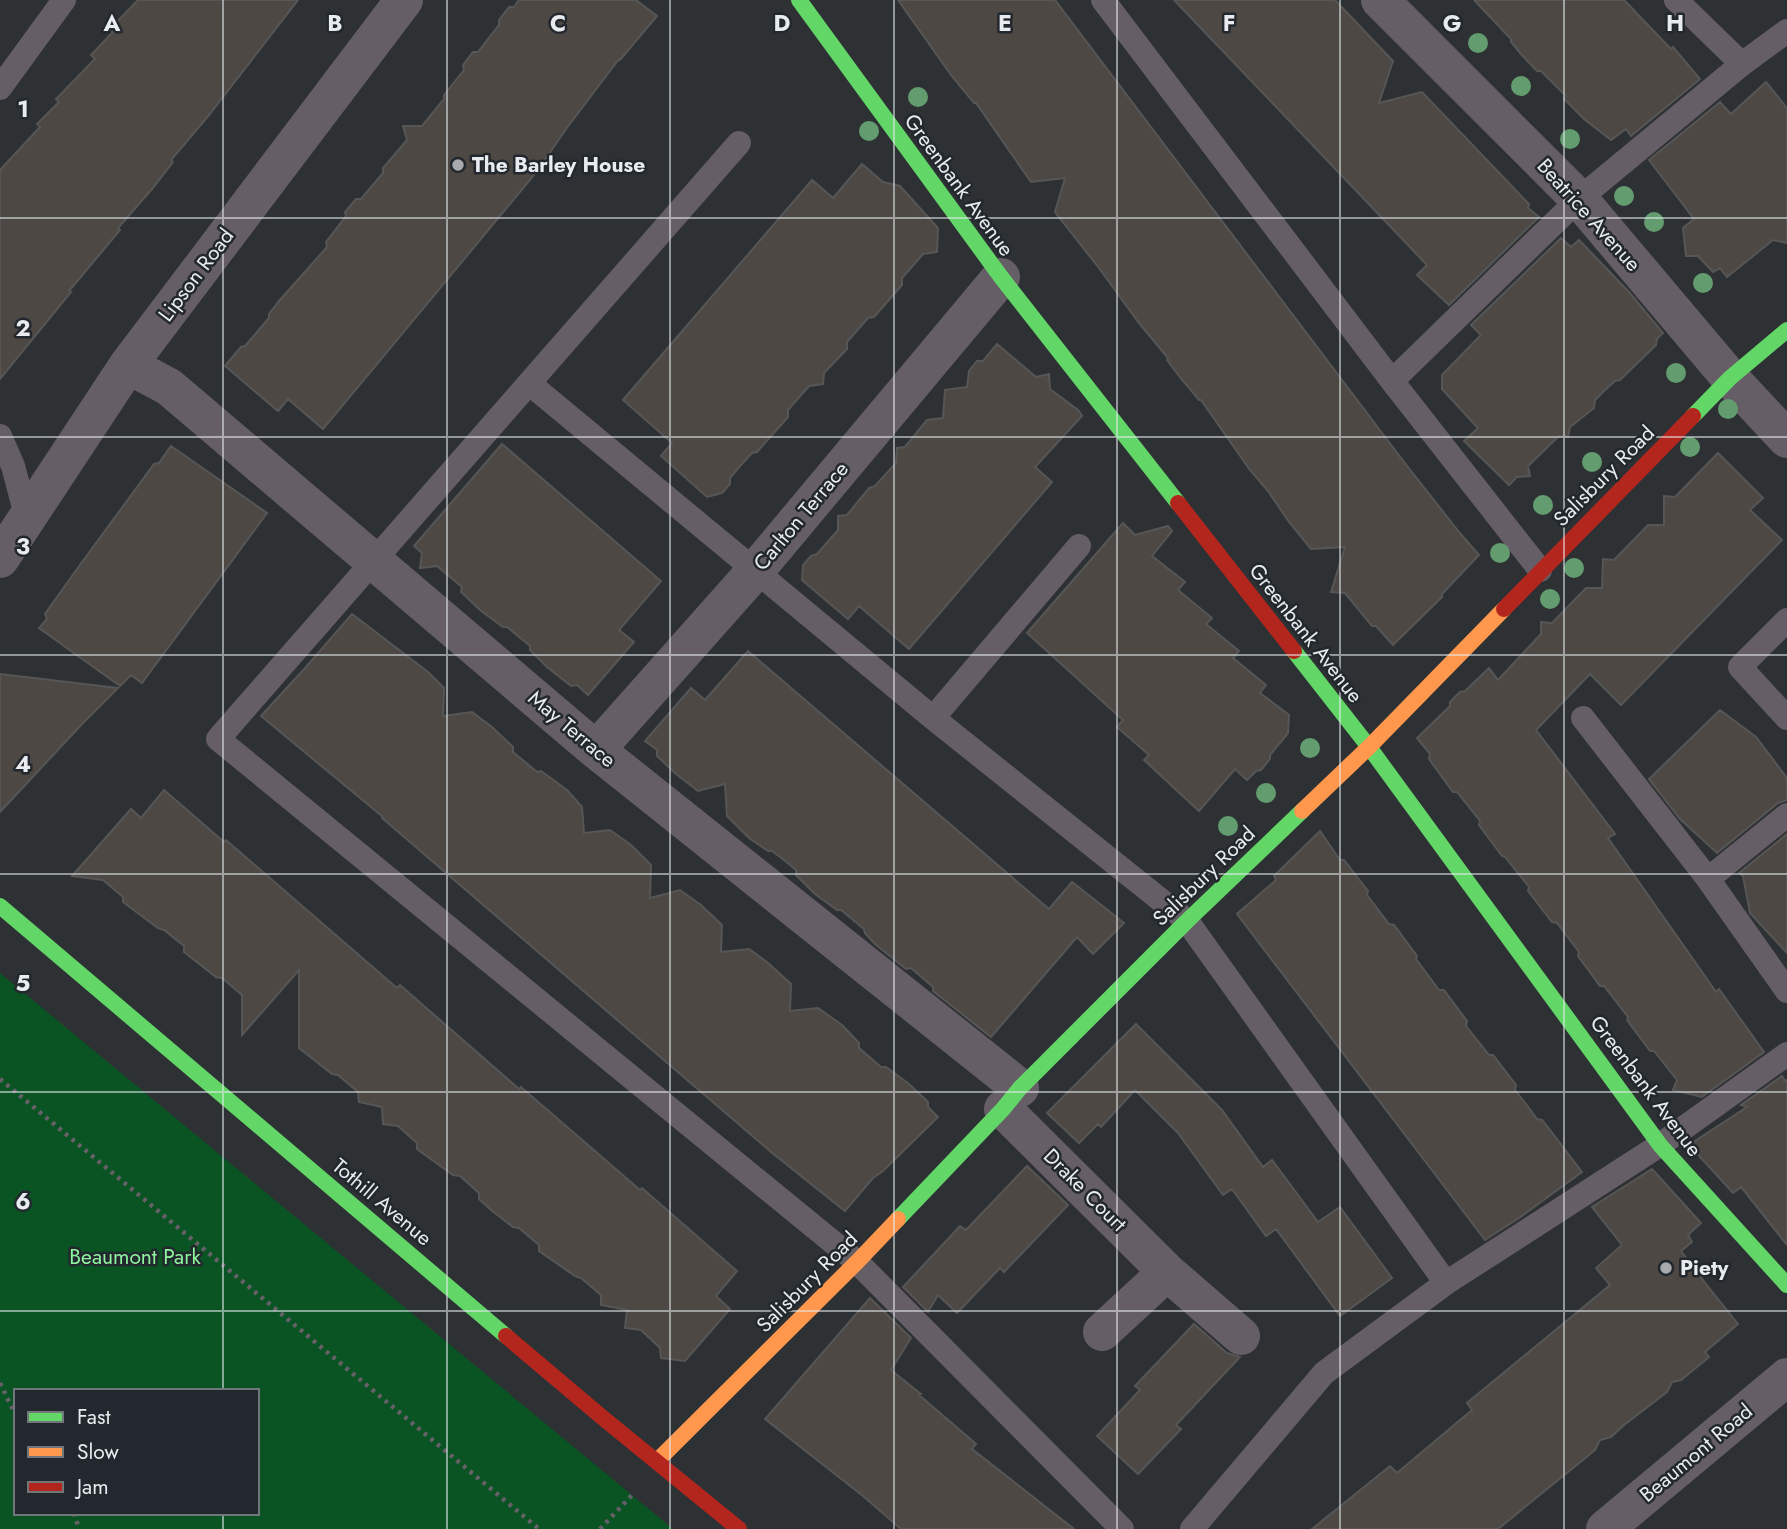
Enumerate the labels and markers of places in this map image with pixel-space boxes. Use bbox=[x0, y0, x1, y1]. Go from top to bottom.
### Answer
place label: The Barley House bbox=[472, 150, 645, 180]
marker: The Barley House bbox=[450, 157, 466, 173]
place label: Piety bbox=[1680, 1253, 1730, 1283]
marker: Piety bbox=[1658, 1260, 1674, 1276]

